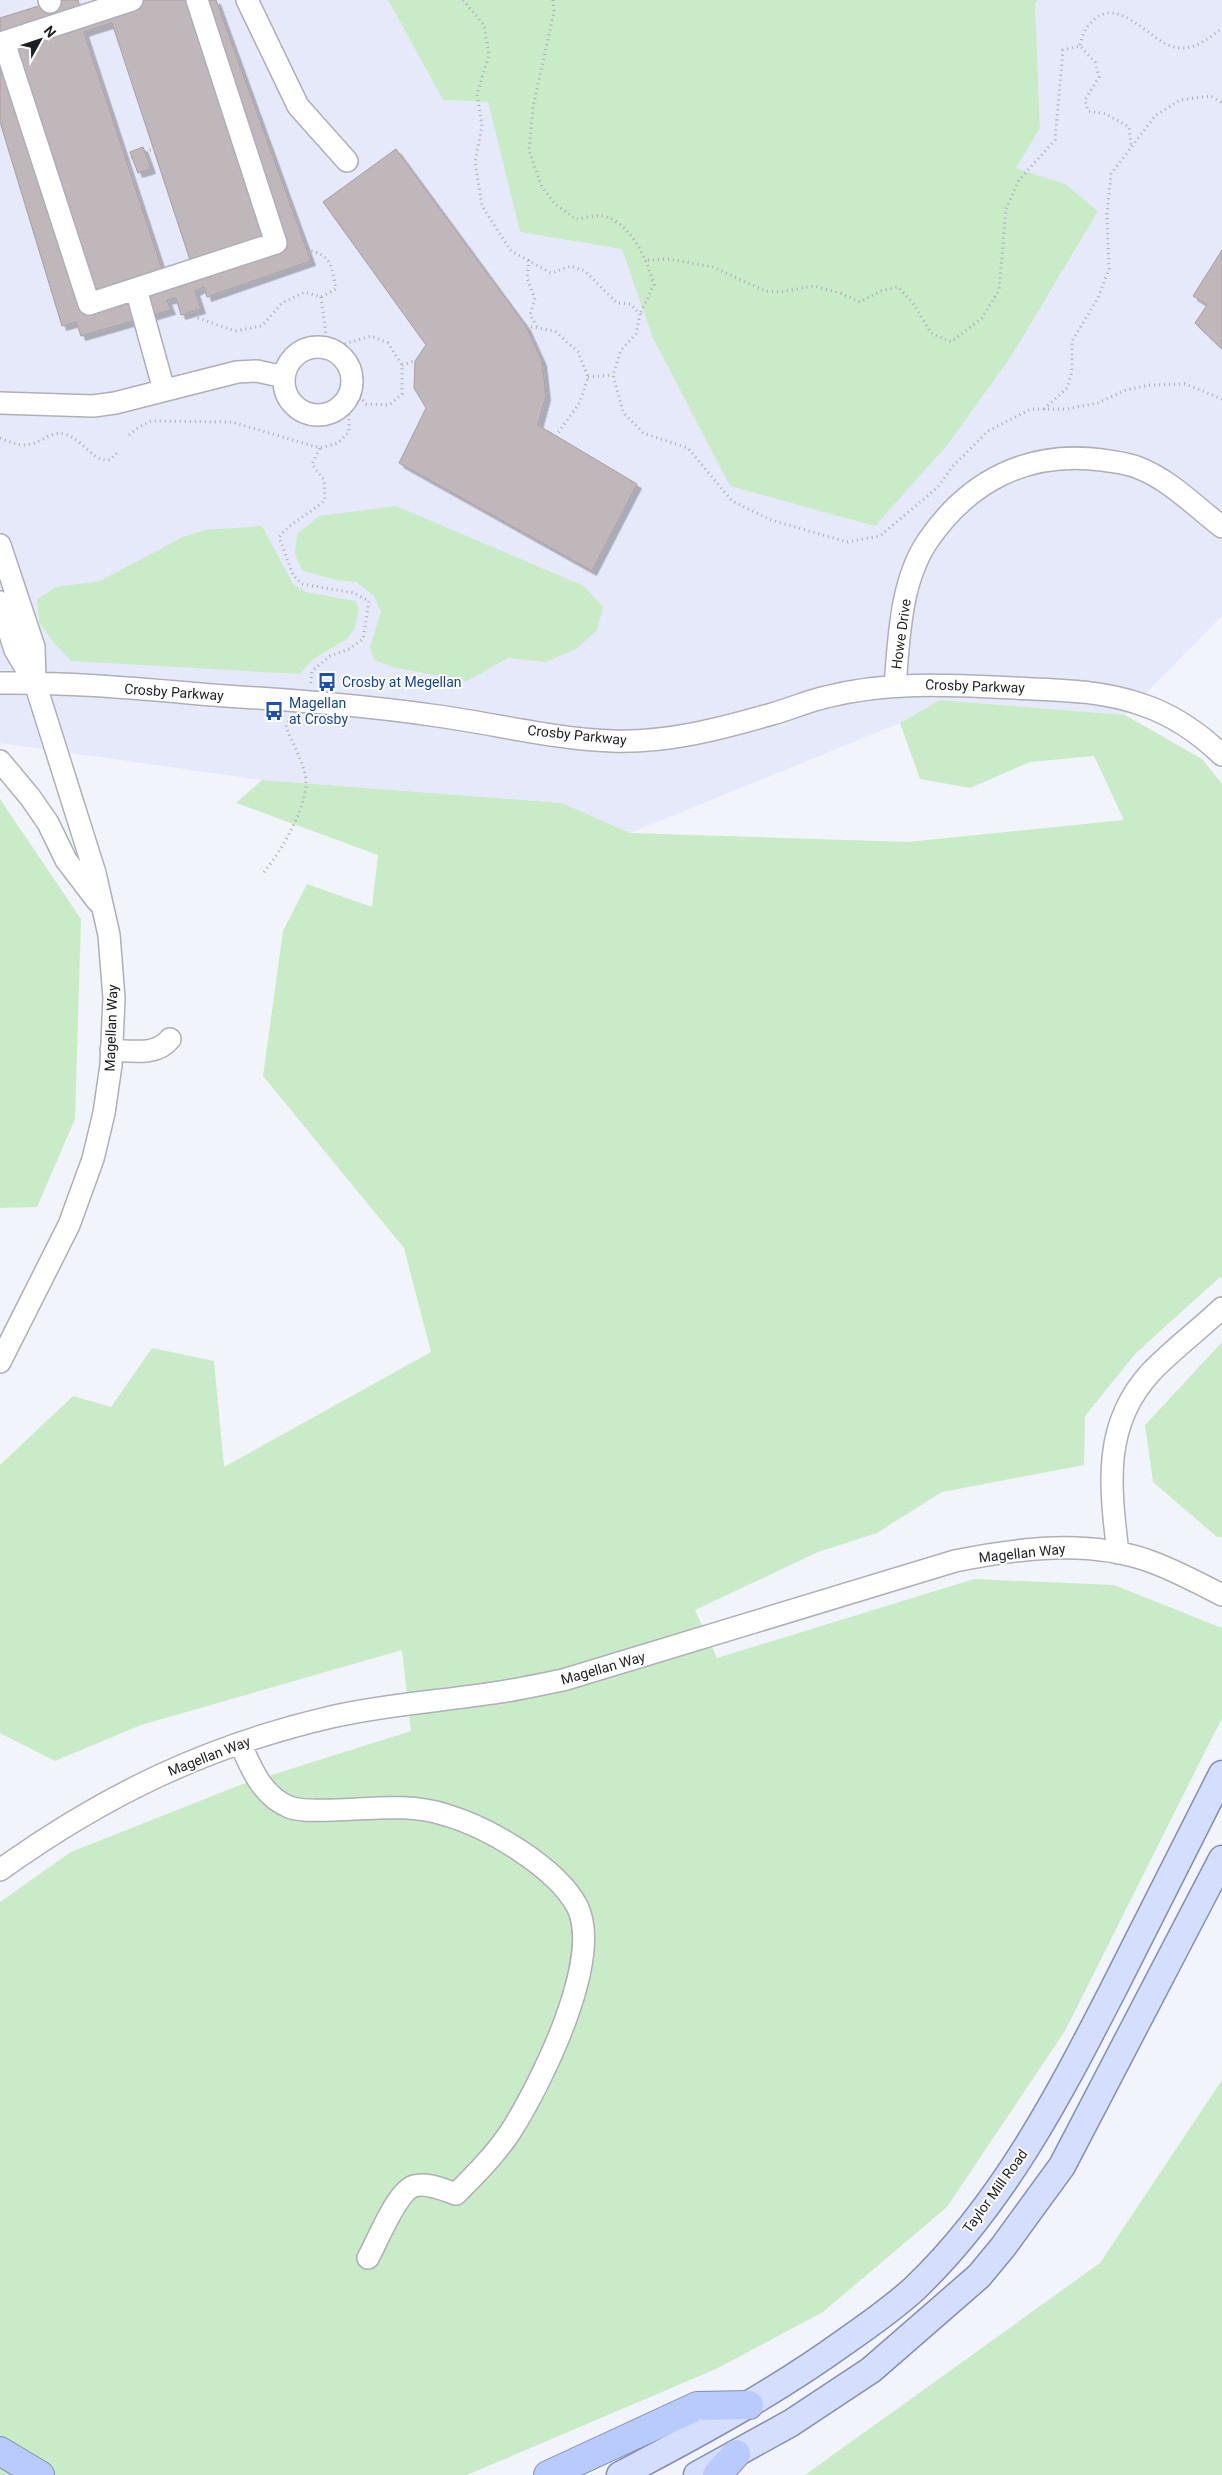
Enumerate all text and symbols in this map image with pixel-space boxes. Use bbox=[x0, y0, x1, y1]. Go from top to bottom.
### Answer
north arrow bbox=[15, 15, 65, 65]
text: N bbox=[41, 23, 59, 41]
street label: Howe Drive bbox=[888, 598, 914, 670]
bus stop icon: Crosby at Megellan bbox=[316, 671, 338, 693]
place label: Crosby at Megellan bbox=[342, 674, 462, 690]
street label: Crosby Parkway bbox=[925, 676, 1025, 696]
street label: Crosby Parkway bbox=[124, 681, 225, 703]
place label: Magellan at Crosby bbox=[289, 695, 348, 727]
bus stop icon: Magellan at Crosby bbox=[263, 700, 285, 722]
street label: Crosby Parkway bbox=[527, 722, 628, 748]
street label: Magellan Way bbox=[101, 984, 121, 1072]
street label: Magellan Way bbox=[978, 1540, 1067, 1566]
street label: Magellan Way bbox=[559, 1648, 647, 1688]
street label: Magellan Way bbox=[165, 1733, 253, 1779]
street label: Taylor Mill Road bbox=[959, 2146, 1031, 2236]

